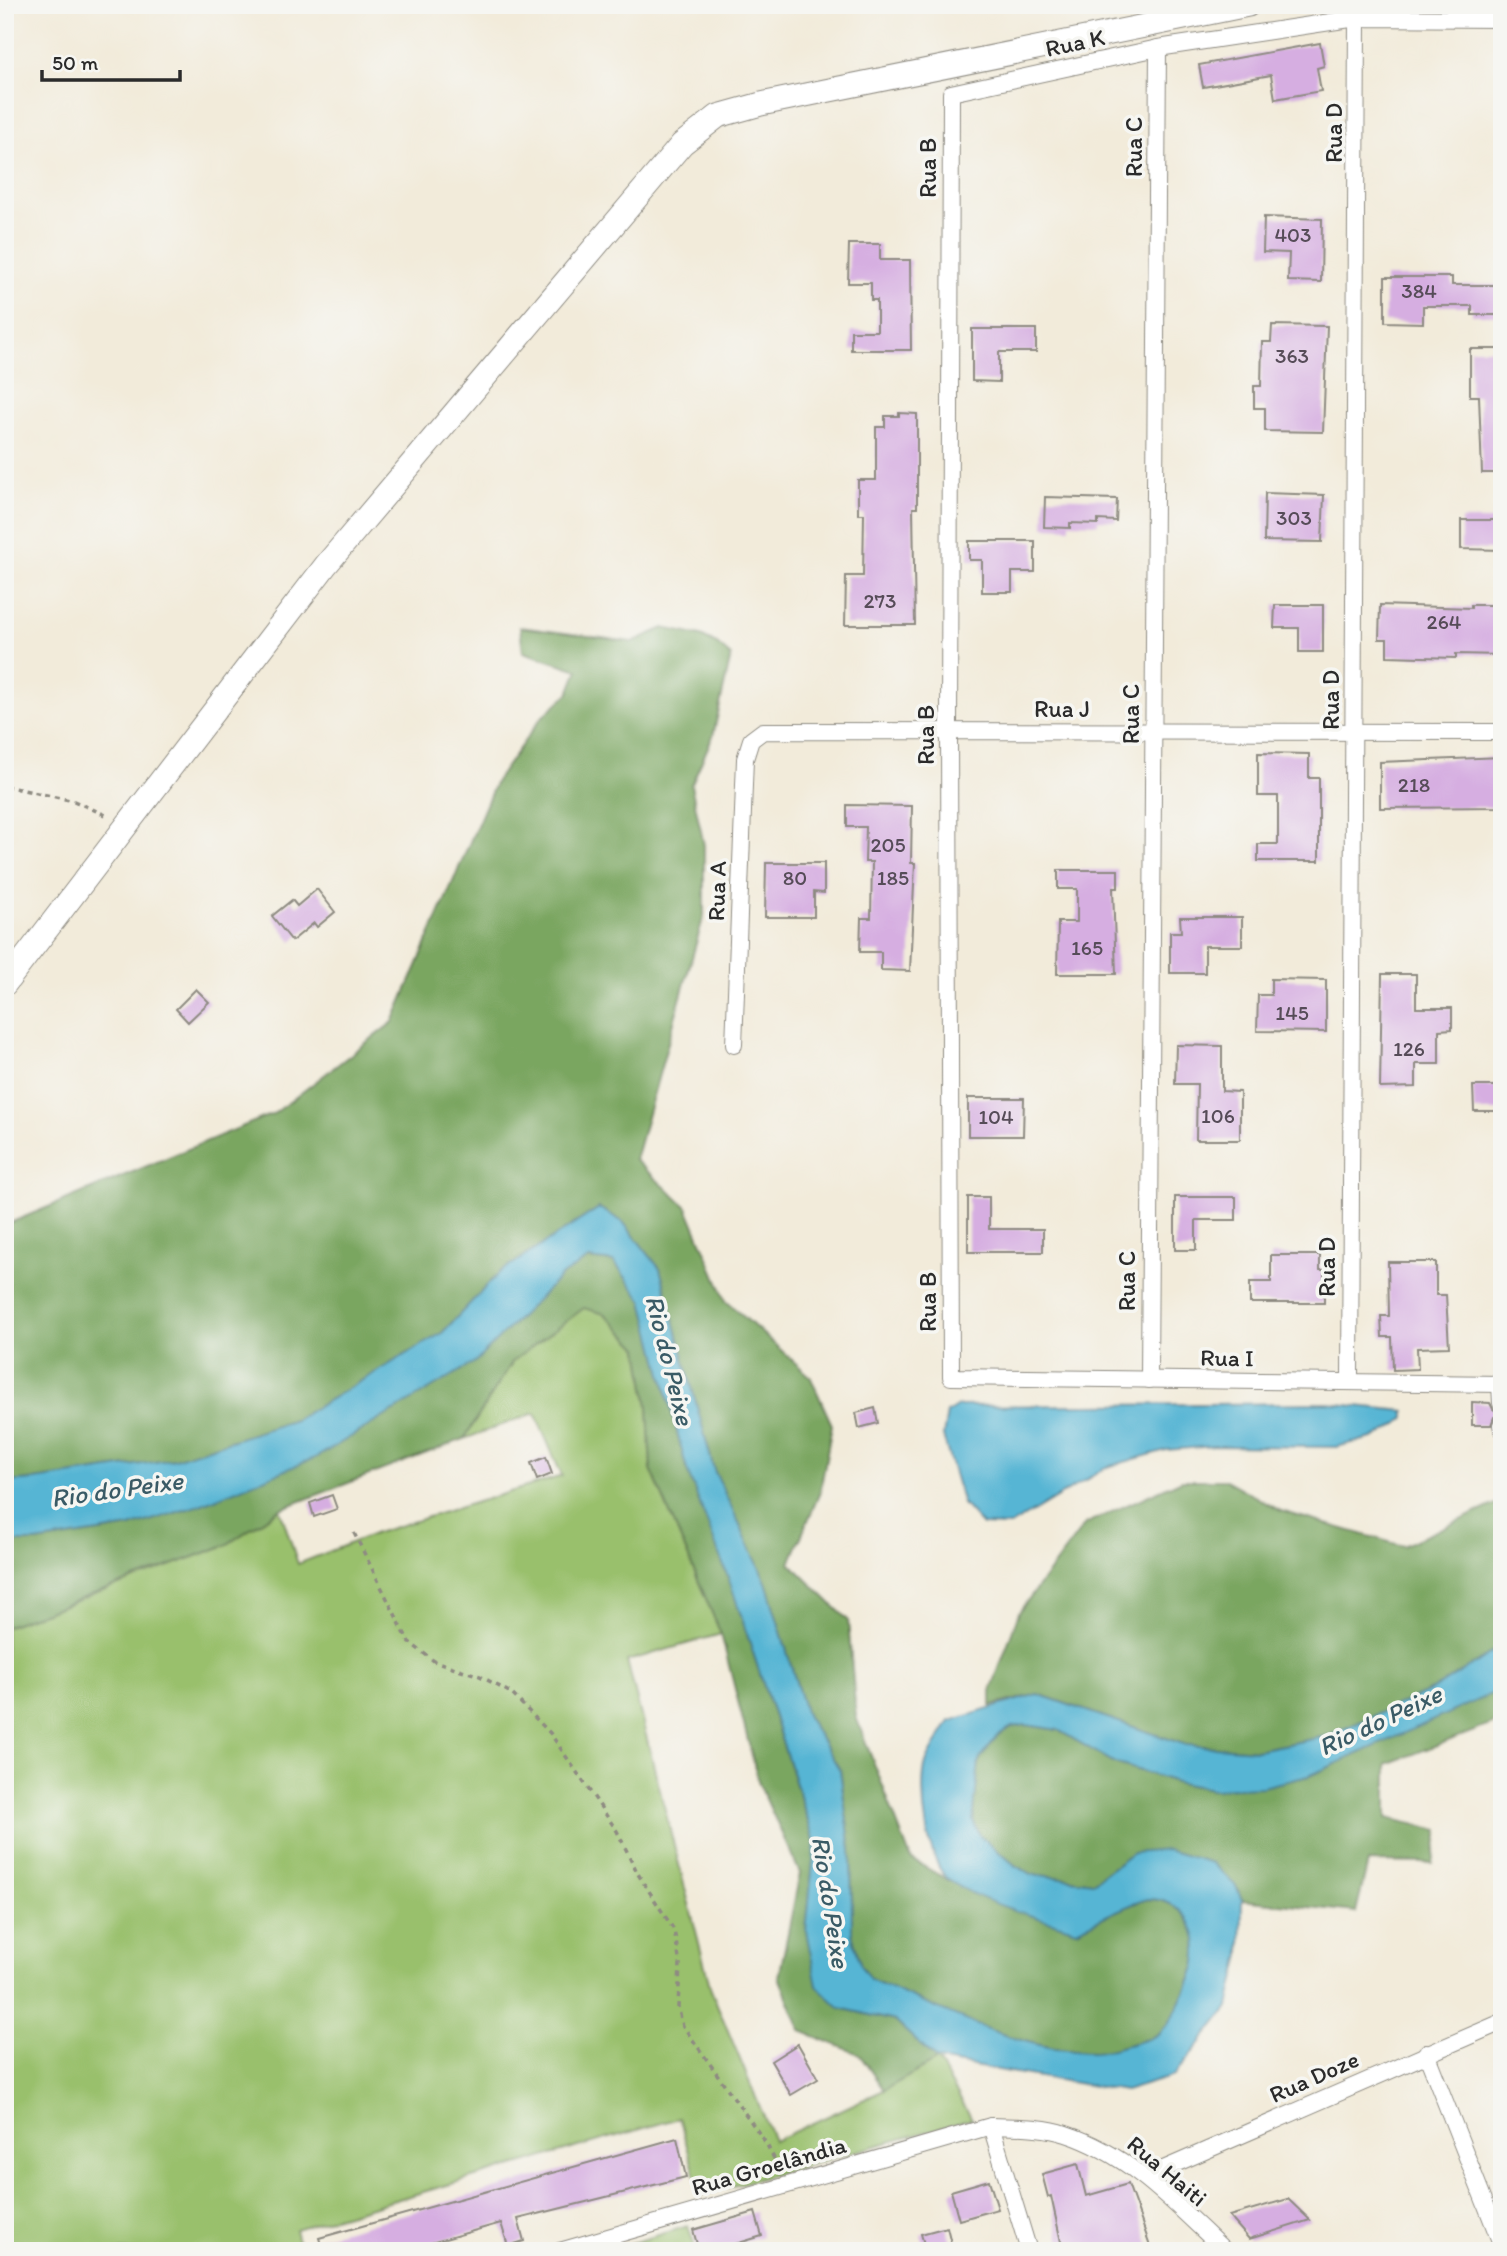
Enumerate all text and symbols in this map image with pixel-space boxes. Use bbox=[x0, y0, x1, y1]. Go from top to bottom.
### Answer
street label: Rua K bbox=[1043, 22, 1107, 63]
scale bar bbox=[42, 38, 180, 82]
text: 50 m bbox=[52, 50, 99, 75]
street label: Rua D bbox=[1319, 103, 1348, 163]
street label: Rua C bbox=[1119, 117, 1148, 177]
street label: Rua B bbox=[913, 138, 942, 198]
house number: 403 bbox=[1274, 222, 1312, 247]
house number: 384 bbox=[1401, 278, 1437, 303]
house number: 363 bbox=[1275, 343, 1309, 368]
house number: 303 bbox=[1276, 505, 1312, 530]
house number: 273 bbox=[864, 588, 896, 613]
house number: 264 bbox=[1427, 609, 1462, 634]
street label: Rua D bbox=[1316, 670, 1345, 730]
street label: Rua C bbox=[1116, 684, 1145, 744]
street label: Rua J bbox=[1034, 694, 1090, 723]
street label: Rua B bbox=[911, 705, 940, 765]
house number: 218 bbox=[1398, 772, 1430, 797]
house number: 205 bbox=[870, 832, 906, 857]
street label: Rua A bbox=[701, 860, 732, 922]
house number: 80 bbox=[783, 865, 807, 890]
house number: 185 bbox=[877, 865, 909, 890]
house number: 165 bbox=[1071, 935, 1103, 960]
house number: 145 bbox=[1275, 1000, 1309, 1025]
house number: 126 bbox=[1393, 1036, 1425, 1061]
house number: 106 bbox=[1201, 1103, 1235, 1128]
house number: 104 bbox=[978, 1104, 1014, 1129]
street label: Rua D bbox=[1312, 1237, 1341, 1297]
street label: Rua C bbox=[1112, 1251, 1141, 1311]
street label: Rua B bbox=[913, 1272, 942, 1332]
water label: Rio do Peixe bbox=[638, 1292, 702, 1430]
street label: Rua I bbox=[1200, 1343, 1254, 1372]
water label: Rio do Peixe bbox=[49, 1464, 186, 1514]
water label: Rio do Peixe bbox=[1313, 1677, 1448, 1763]
water label: Rio do Peixe bbox=[805, 1834, 857, 1972]
street label: Rua Doze bbox=[1265, 2044, 1363, 2109]
street label: Rua Groelândia bbox=[688, 2129, 850, 2201]
street label: Rua Haiti bbox=[1121, 2129, 1213, 2212]

